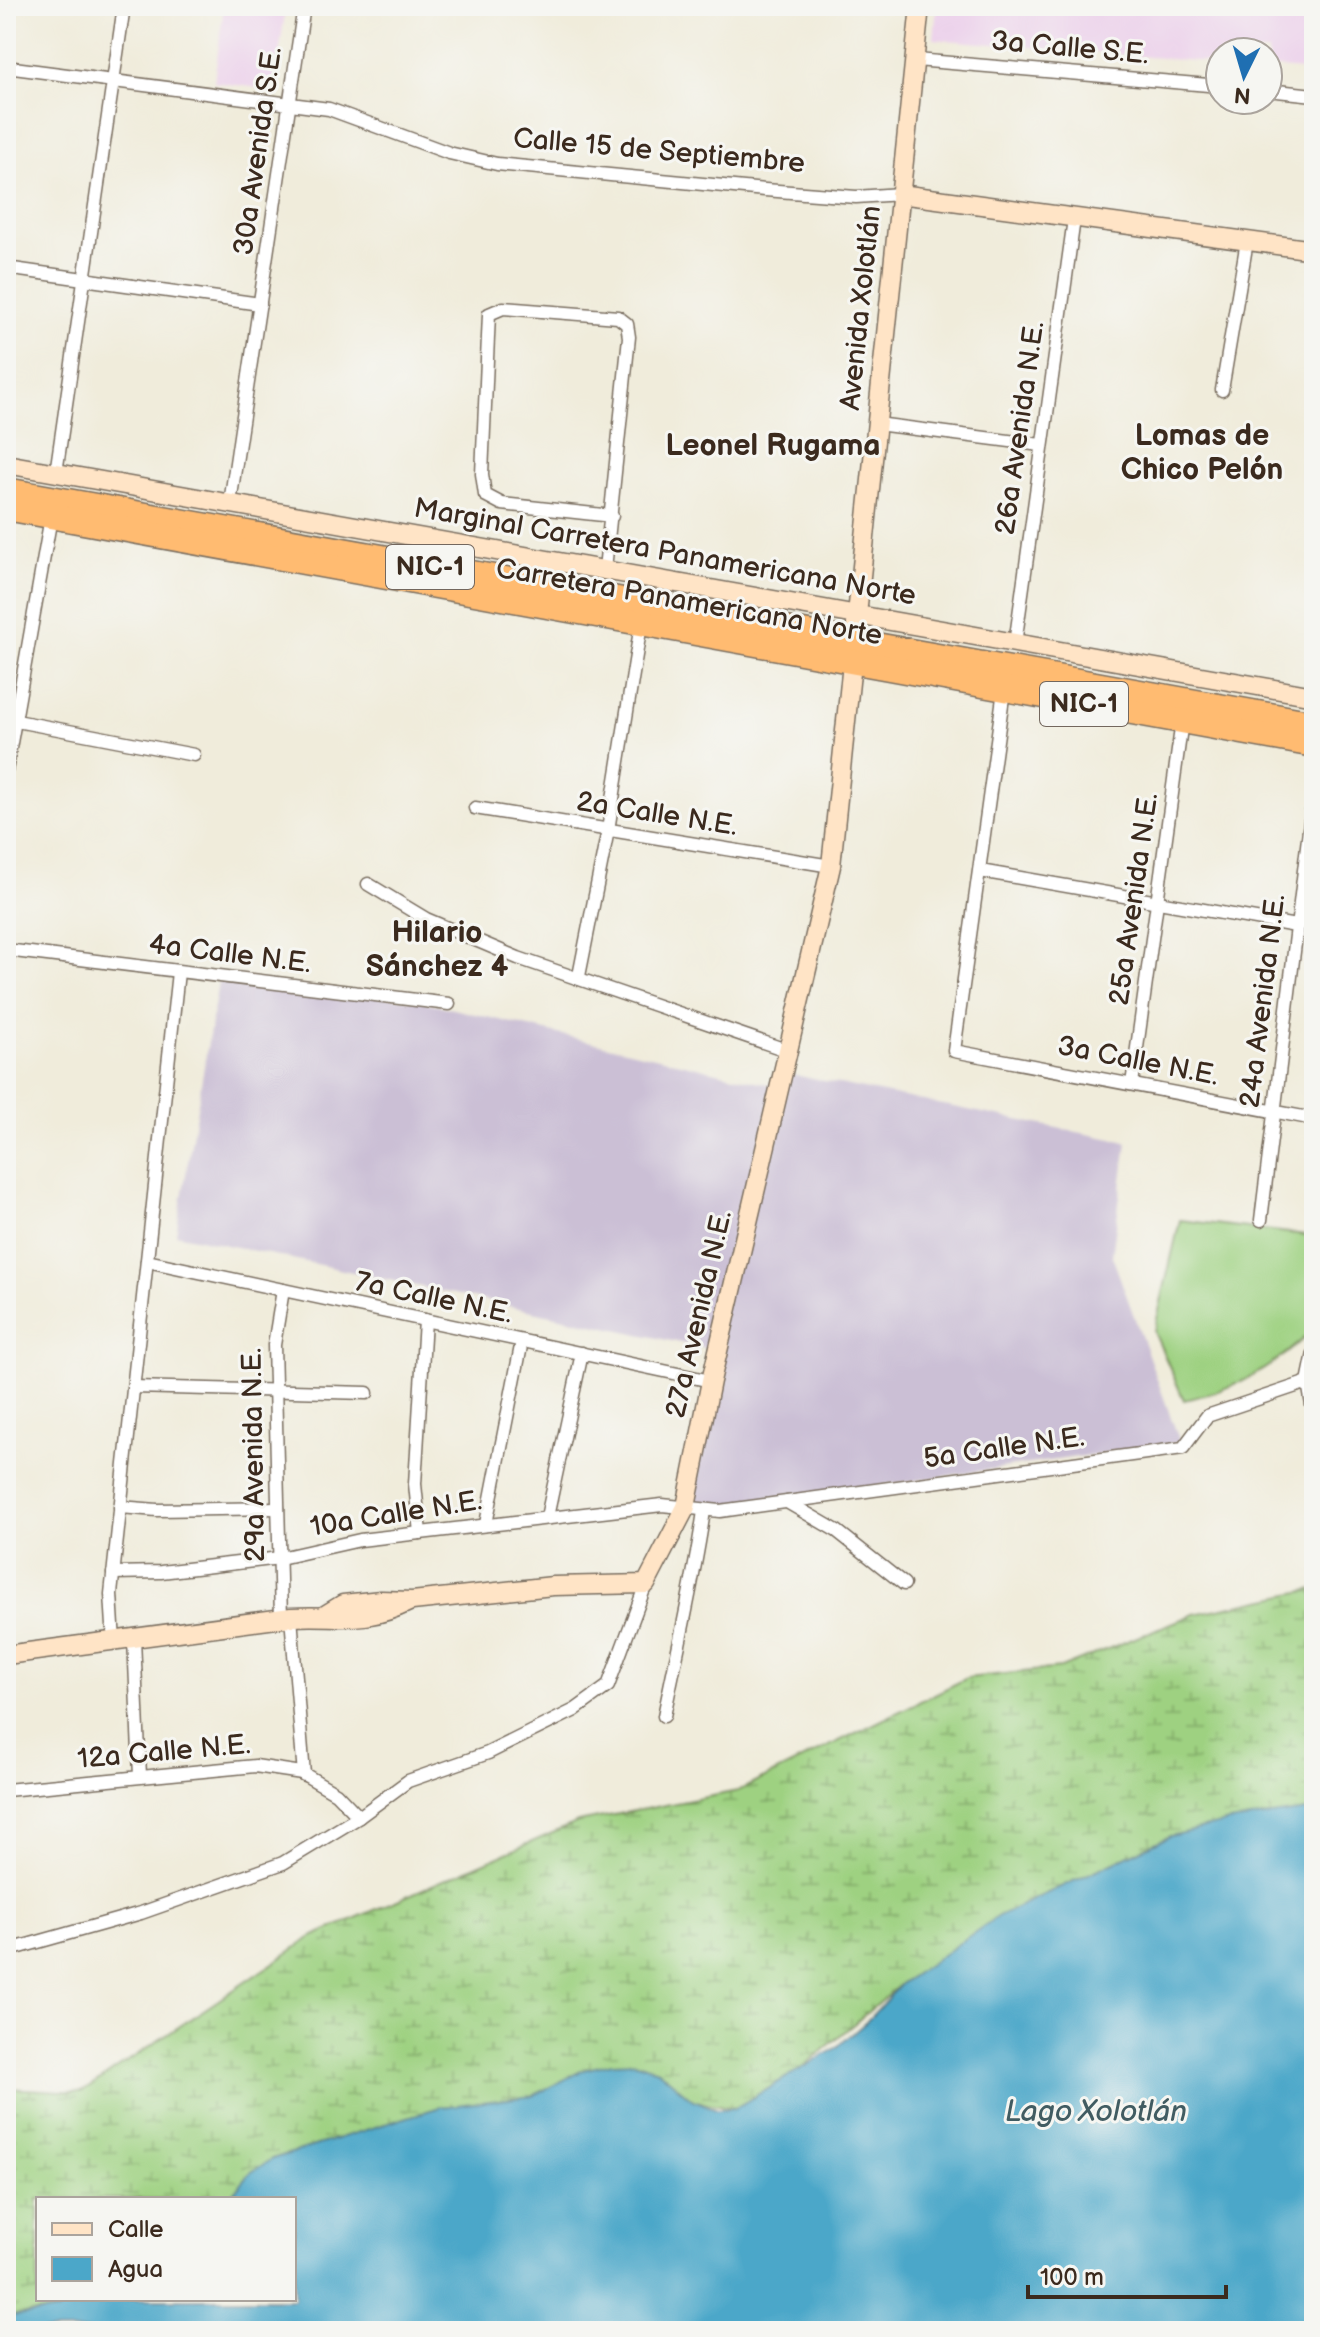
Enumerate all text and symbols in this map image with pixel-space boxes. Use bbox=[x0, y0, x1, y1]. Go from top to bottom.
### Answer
street label: 3a Calle S.E. bbox=[990, 25, 1150, 71]
north arrow bbox=[1204, 36, 1284, 116]
street label: 30a Avenida S.E. bbox=[227, 45, 289, 257]
text: N bbox=[1233, 80, 1252, 109]
street label: Calle 15 de Septiembre bbox=[512, 122, 806, 180]
street label: Avenida Xolotlán bbox=[834, 204, 888, 412]
street label: 26a Avenida N.E. bbox=[989, 319, 1051, 537]
district label: Lomas de Chico Pelón bbox=[1121, 418, 1283, 488]
district label: Leonel Rugama bbox=[665, 428, 881, 464]
street label: Marginal Carretera Panamericana Norte bbox=[411, 491, 919, 613]
road number: NIC-1 bbox=[386, 545, 474, 589]
street label: Carretera Panamericana Norte bbox=[493, 551, 885, 653]
road number: NIC-1 bbox=[1040, 682, 1128, 726]
street label: 2a Calle N.E. bbox=[574, 785, 740, 843]
street label: 25a Avenida N.E. bbox=[1103, 791, 1165, 1007]
street label: 24a Avenida N.E. bbox=[1234, 892, 1292, 1110]
district label: Hilario Sánchez 4 bbox=[366, 915, 509, 985]
street label: 4a Calle N.E. bbox=[147, 928, 313, 980]
street label: 3a Calle N.E. bbox=[1055, 1029, 1221, 1093]
street label: 27a Avenida N.E. bbox=[659, 1207, 739, 1421]
street label: 7a Calle N.E. bbox=[352, 1265, 516, 1331]
street label: 29a Avenida N.E. bbox=[236, 1348, 272, 1562]
street label: 5a Calle N.E. bbox=[921, 1420, 1087, 1476]
street label: 10a Calle N.E. bbox=[308, 1484, 484, 1544]
street label: 12a Calle N.E. bbox=[76, 1728, 252, 1776]
water label: Lago Xolotlán bbox=[1005, 2094, 1187, 2130]
legend bbox=[36, 2197, 296, 2301]
text: Calle bbox=[108, 2215, 163, 2244]
scale bar bbox=[1028, 2249, 1226, 2299]
text: Agua bbox=[108, 2255, 163, 2284]
text: 100 m bbox=[1040, 2263, 1104, 2292]

